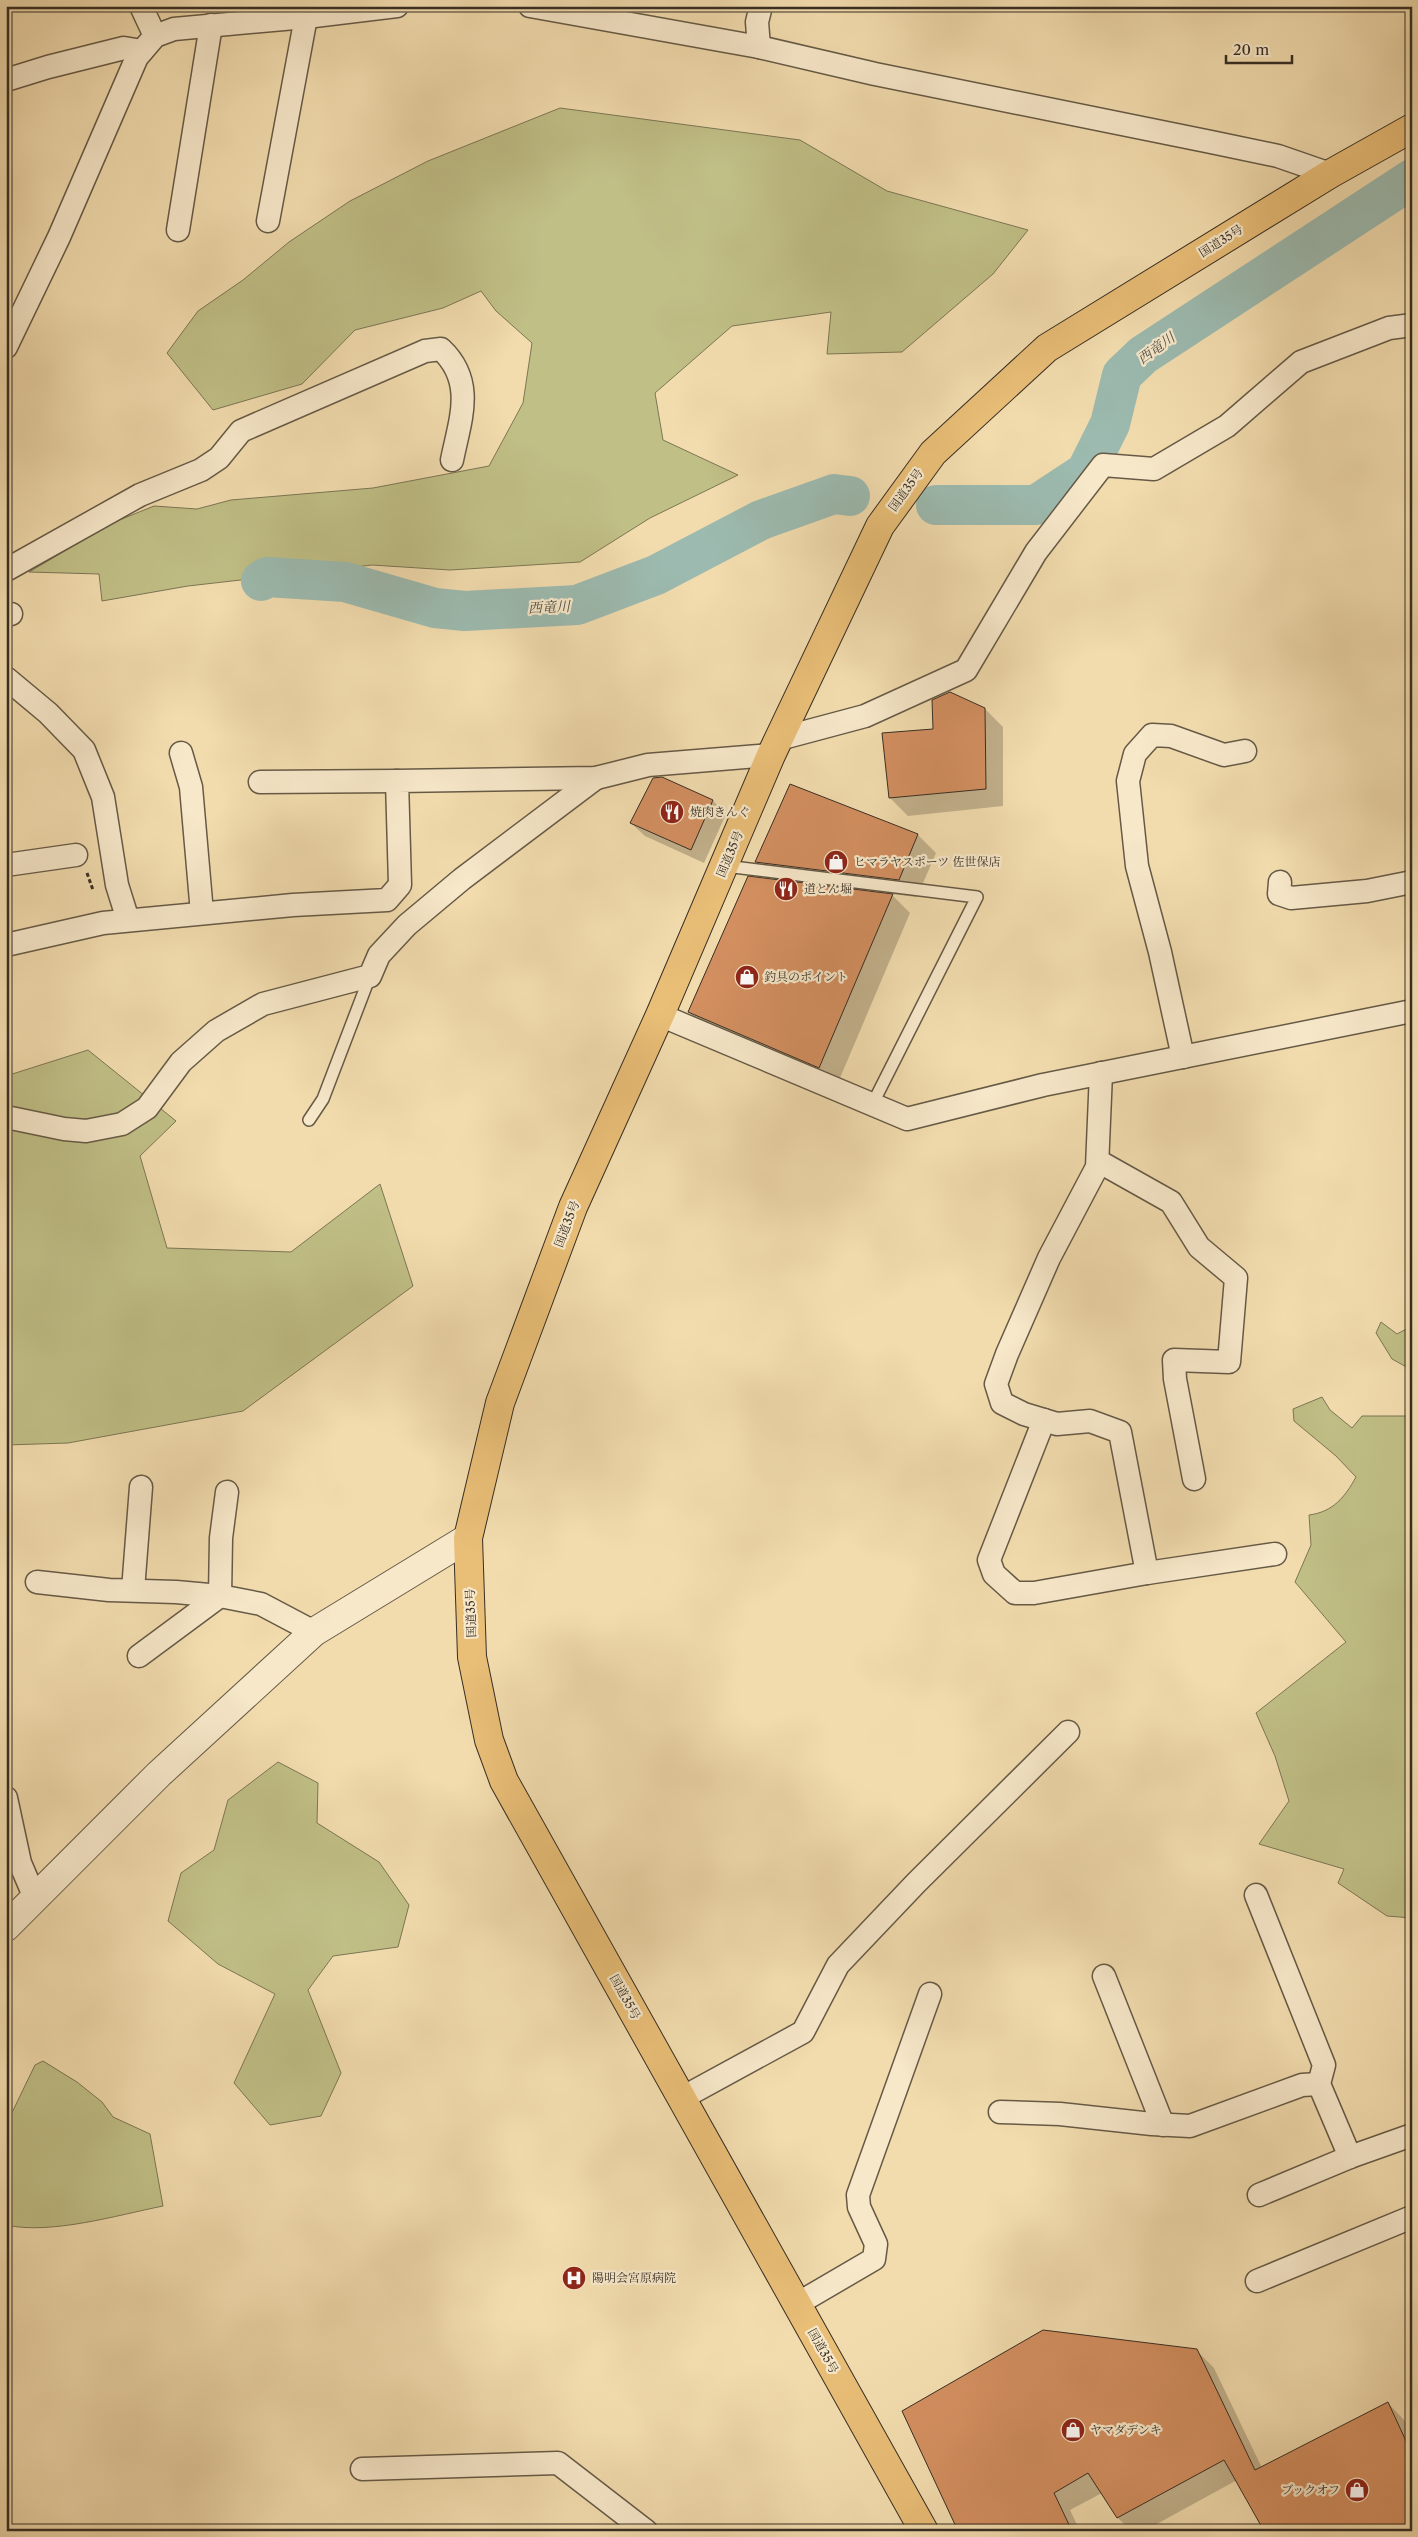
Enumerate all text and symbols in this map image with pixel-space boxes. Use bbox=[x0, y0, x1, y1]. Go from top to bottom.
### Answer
scale bar bbox=[1226, 32, 1292, 64]
text: 20 m bbox=[1233, 40, 1269, 59]
street label: 国道35号 bbox=[1196, 221, 1246, 260]
water label: 西竜川 bbox=[1134, 327, 1180, 368]
street label: 国道35号 bbox=[885, 465, 926, 514]
water label: 西竜川 bbox=[528, 597, 572, 617]
restaurant icon: 焼肉きんぐ bbox=[659, 799, 685, 825]
place label: 焼肉きんぐ bbox=[690, 804, 750, 819]
street label: 国道35号 bbox=[713, 828, 746, 879]
shop icon: ヒマラヤスポーツ 佐世保店 bbox=[823, 849, 849, 875]
place label: ヒマラヤスポーツ 佐世保店 bbox=[854, 854, 1000, 869]
restaurant icon: 道とん堀 bbox=[773, 876, 799, 902]
place label: 道とん堀 bbox=[804, 881, 852, 896]
shop icon: 釣具のポイント bbox=[734, 964, 760, 990]
place label: 釣具のポイント bbox=[764, 969, 848, 984]
street label: 国道35号 bbox=[551, 1198, 582, 1249]
street label: 国道35号 bbox=[462, 1588, 479, 1638]
street label: 国道35号 bbox=[607, 1972, 644, 2022]
hospital icon: 陽明会宮原病院 bbox=[561, 2265, 587, 2291]
place label: 陽明会宮原病院 bbox=[592, 2270, 676, 2285]
street label: 国道35号 bbox=[805, 2326, 842, 2376]
shop icon: ヤマダデンキ bbox=[1060, 2417, 1086, 2443]
place label: ヤマダデンキ bbox=[1090, 2422, 1162, 2437]
shop icon: ブックオフ bbox=[1344, 2477, 1370, 2503]
place label: ブックオフ bbox=[1281, 2482, 1340, 2497]

